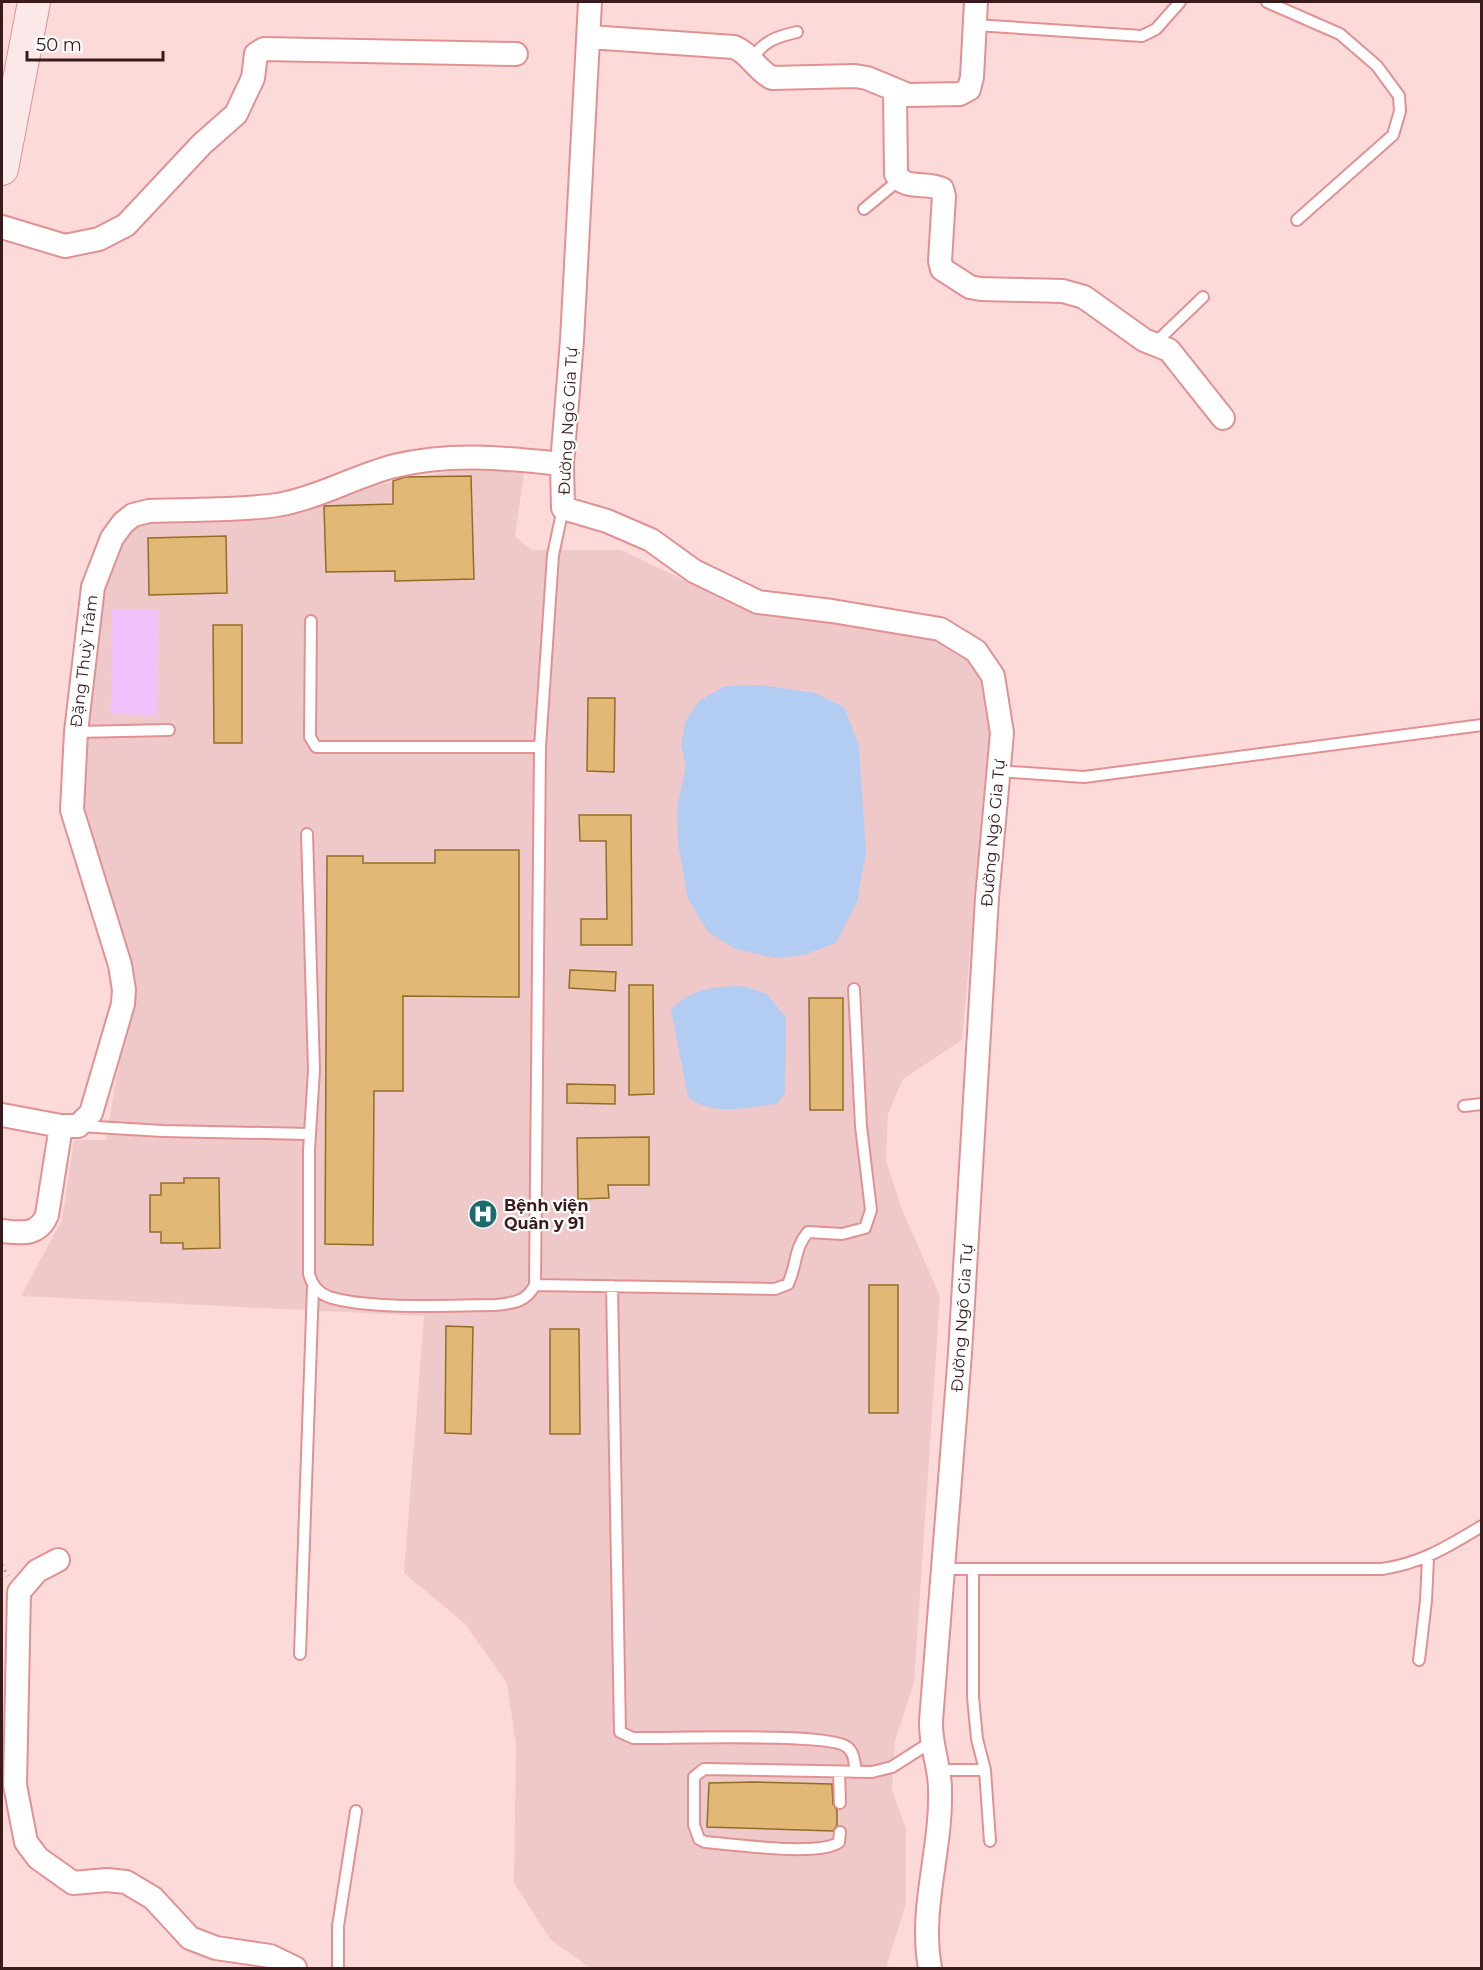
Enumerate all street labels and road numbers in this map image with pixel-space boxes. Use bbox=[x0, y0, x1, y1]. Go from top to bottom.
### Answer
street label: Đường Ngô Gia Tự bbox=[555, 346, 581, 495]
street label: Đặng Thuỳ Trâm bbox=[66, 594, 102, 728]
street label: Đường Ngô Gia Tự bbox=[977, 758, 1009, 908]
street label: Đường Ngô Gia Tự bbox=[947, 1243, 977, 1393]

